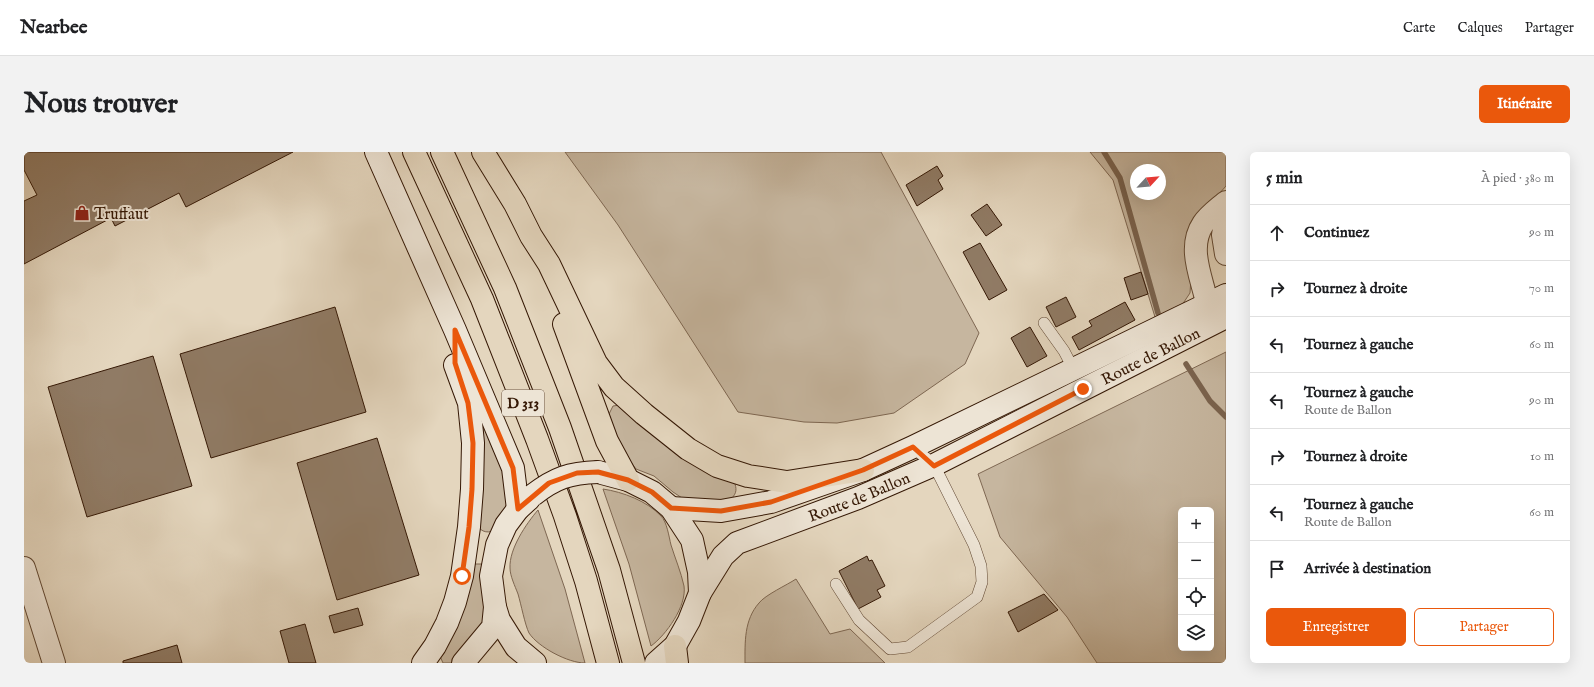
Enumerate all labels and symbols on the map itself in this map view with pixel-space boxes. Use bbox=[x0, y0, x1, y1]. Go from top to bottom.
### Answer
north arrow bbox=[1130, 164, 1166, 200]
shop icon: Truffaut bbox=[73, 204, 91, 222]
place label: Truffaut bbox=[94, 205, 149, 225]
street label: Route de Ballon bbox=[1098, 324, 1204, 391]
route end bbox=[1074, 380, 1092, 398]
road number: D 313 bbox=[502, 390, 544, 416]
street label: Route de Ballon bbox=[806, 468, 914, 528]
route start bbox=[453, 567, 471, 585]

